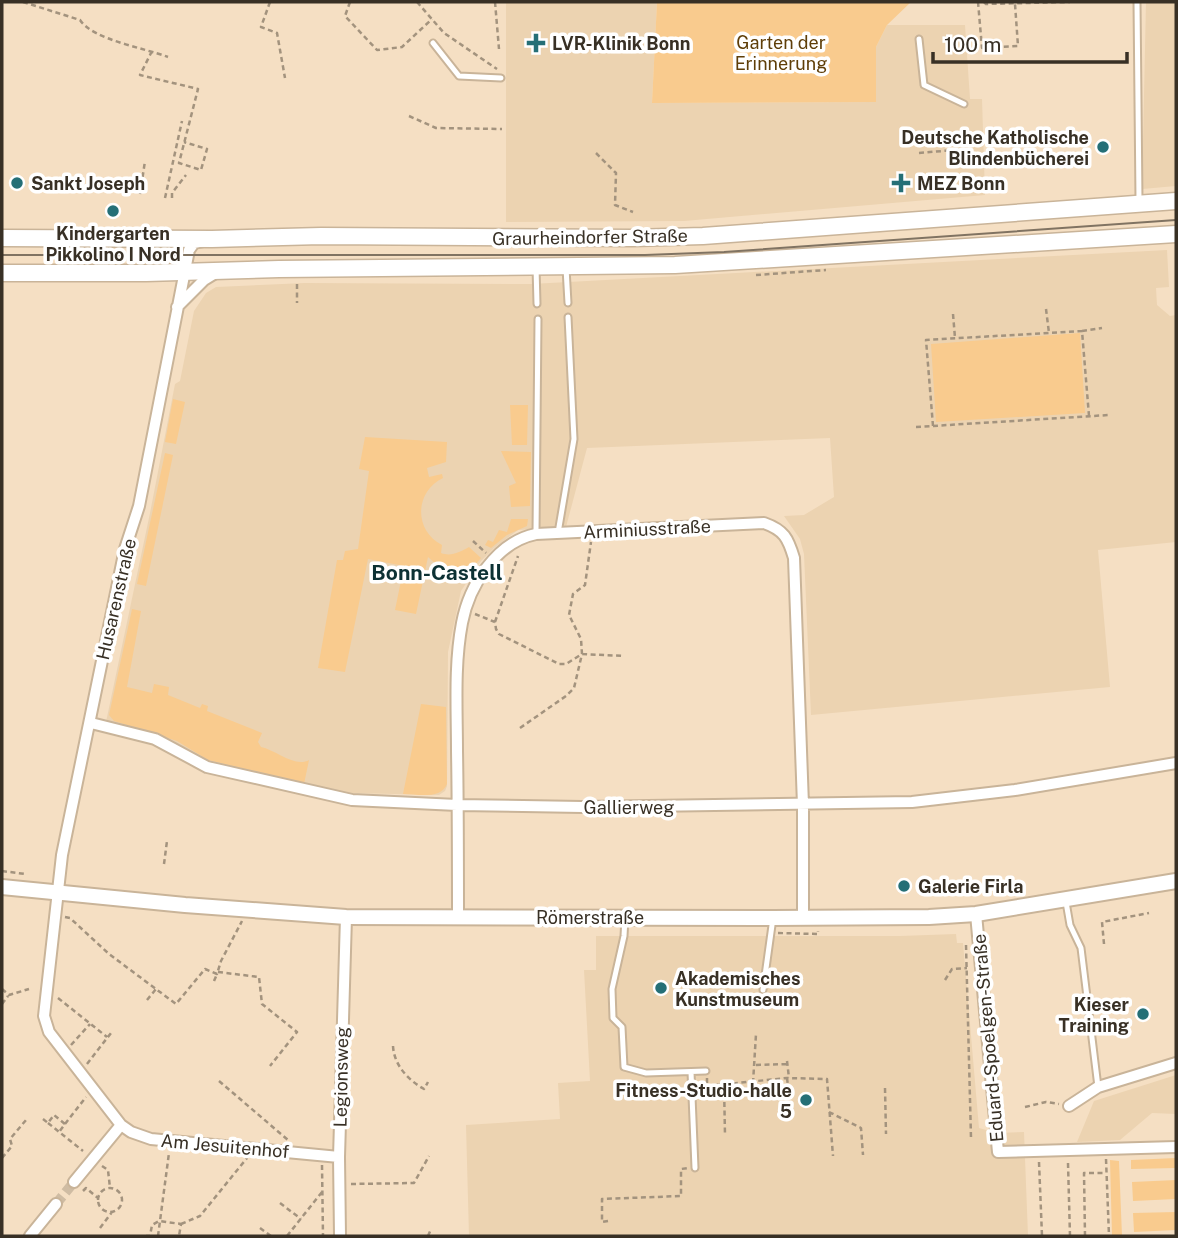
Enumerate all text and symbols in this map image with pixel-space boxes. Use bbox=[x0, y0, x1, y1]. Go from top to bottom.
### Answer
scale bar bbox=[933, 21, 1127, 65]
park label: Garten der Erinnerung bbox=[735, 32, 827, 74]
text: 100 m bbox=[944, 32, 1001, 57]
marker: LVR-Klinik Bonn bbox=[526, 33, 546, 53]
place label: LVR-Klinik Bonn bbox=[552, 33, 690, 54]
place label: Deutsche Katholische Blindenbücherei bbox=[901, 127, 1089, 169]
marker: Deutsche Katholische Blindenbücherei bbox=[1095, 139, 1111, 155]
place label: Sankt Joseph bbox=[31, 173, 145, 194]
marker: MEZ Bonn bbox=[891, 173, 911, 193]
place label: MEZ Bonn bbox=[917, 173, 1005, 194]
marker: Sankt Joseph bbox=[9, 175, 25, 191]
marker: Kindergarten Pikkolino I Nord bbox=[105, 203, 121, 219]
place label: Kindergarten Pikkolino I Nord bbox=[45, 223, 181, 265]
street label: Graurheindorfer Straße bbox=[492, 225, 688, 249]
street label: Arminiusstraße bbox=[583, 515, 711, 543]
street label: Husarenstraße bbox=[92, 536, 140, 662]
district label: Bonn-Castell bbox=[371, 560, 503, 585]
street label: Gallierweg bbox=[584, 797, 674, 818]
place label: Galerie Firla bbox=[918, 876, 1024, 897]
marker: Galerie Firla bbox=[896, 878, 912, 894]
street label: Römerstraße bbox=[536, 907, 644, 928]
street label: Eduard-Spoelgen-Straße bbox=[968, 933, 1008, 1143]
place label: Akademisches Kunstmuseum bbox=[675, 968, 800, 1010]
marker: Akademisches Kunstmuseum bbox=[653, 980, 669, 996]
place label: Kieser Training bbox=[1058, 994, 1130, 1036]
marker: Kieser Training bbox=[1135, 1006, 1151, 1022]
street label: Legionsweg bbox=[330, 1027, 352, 1127]
place label: Fitness-Studio-halle 5 bbox=[615, 1080, 792, 1122]
marker: Fitness-Studio-halle 5 bbox=[798, 1092, 814, 1108]
street label: Am Jesuitenhof bbox=[160, 1130, 290, 1162]

